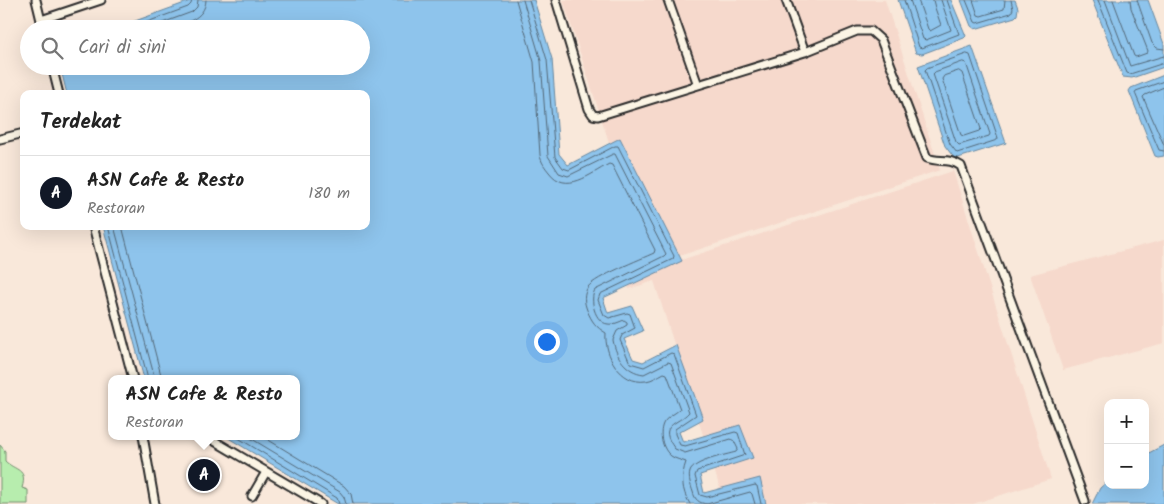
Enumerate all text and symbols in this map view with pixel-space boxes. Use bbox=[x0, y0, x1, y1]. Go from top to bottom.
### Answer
search box bbox=[20, 20, 370, 75]
text: Cari di sini bbox=[78, 33, 166, 63]
icon: search bbox=[38, 34, 66, 62]
text: Terdekat bbox=[40, 106, 121, 139]
text: ASN Cafe & Resto bbox=[87, 166, 244, 196]
text: A bbox=[51, 181, 61, 206]
text: 180 m bbox=[308, 181, 350, 206]
text: Restoran bbox=[87, 196, 145, 221]
your location bbox=[534, 329, 560, 355]
popup bbox=[108, 375, 300, 440]
text: ASN Cafe & Resto bbox=[125, 380, 283, 410]
map controls bbox=[1104, 399, 1149, 489]
button: + bbox=[1104, 399, 1149, 444]
text: Restoran bbox=[125, 410, 184, 435]
button: − bbox=[1104, 444, 1149, 489]
pin: A bbox=[188, 456, 220, 494]

